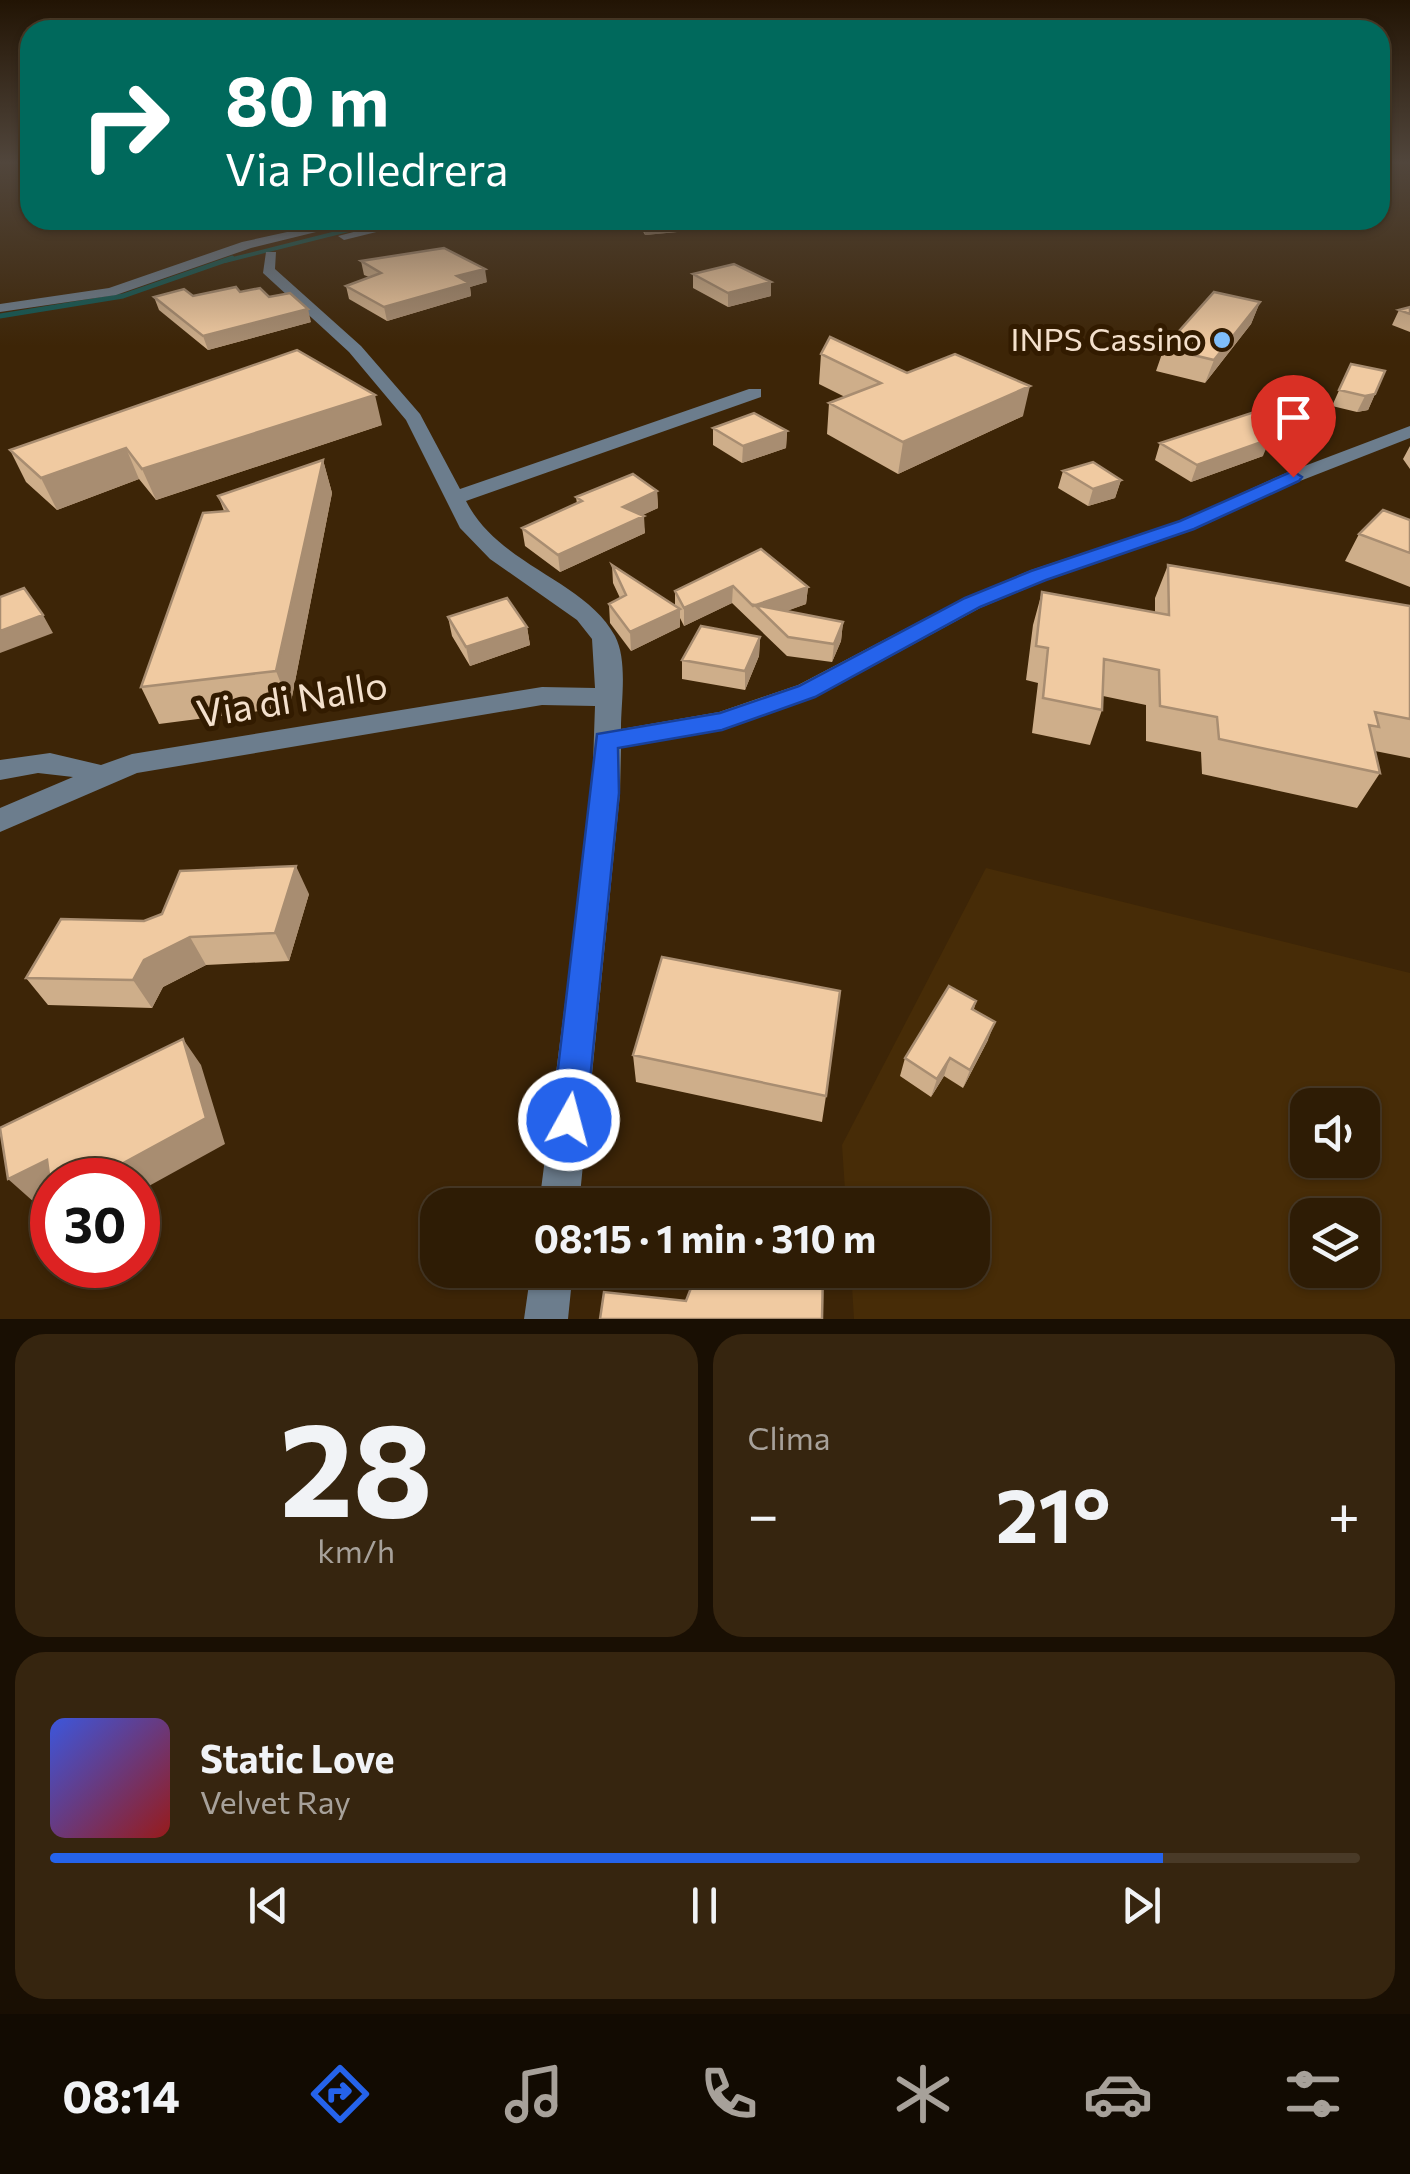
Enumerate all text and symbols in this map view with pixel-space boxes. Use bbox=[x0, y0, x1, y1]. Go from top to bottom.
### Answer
text: 80 m bbox=[225, 55, 389, 140]
icon: right bbox=[60, 60, 190, 190]
text: Via Polledrera bbox=[225, 140, 509, 195]
place label: INPS Cassino bbox=[1011, 318, 1202, 358]
marker: INPS Cassino bbox=[1211, 329, 1233, 351]
pin bbox=[1251, 375, 1336, 478]
icon: arrive bbox=[1266, 390, 1321, 445]
street label: Via di Nallo bbox=[193, 659, 390, 736]
position arrow bbox=[517, 1068, 621, 1172]
map controls bbox=[1290, 1088, 1380, 1288]
button: sound bbox=[1290, 1088, 1380, 1178]
speed limit sign: 30 bbox=[30, 1158, 160, 1288]
button: layers bbox=[1290, 1198, 1380, 1288]
text: 08:15 · 1 min · 310 m bbox=[534, 1214, 876, 1261]
text: 28 bbox=[279, 1385, 433, 1544]
text: Clima bbox=[748, 1417, 830, 1457]
text: 21° bbox=[996, 1467, 1111, 1558]
text: − bbox=[748, 1479, 779, 1546]
text: + bbox=[1328, 1479, 1360, 1546]
text: km/h bbox=[317, 1530, 395, 1570]
text: Static Love bbox=[200, 1734, 395, 1781]
text: Velvet Ray bbox=[200, 1781, 351, 1821]
icon: previous bbox=[241, 1878, 296, 1933]
icon: pause bbox=[677, 1878, 732, 1933]
icon: next bbox=[1114, 1878, 1169, 1933]
icon: directions bbox=[305, 2059, 375, 2129]
icon: music bbox=[499, 2059, 569, 2129]
icon: phone bbox=[694, 2059, 764, 2129]
icon: climate bbox=[888, 2059, 958, 2129]
icon: car bbox=[1083, 2059, 1153, 2129]
icon: filters bbox=[1278, 2059, 1348, 2129]
text: 08:14 bbox=[62, 2067, 180, 2122]

